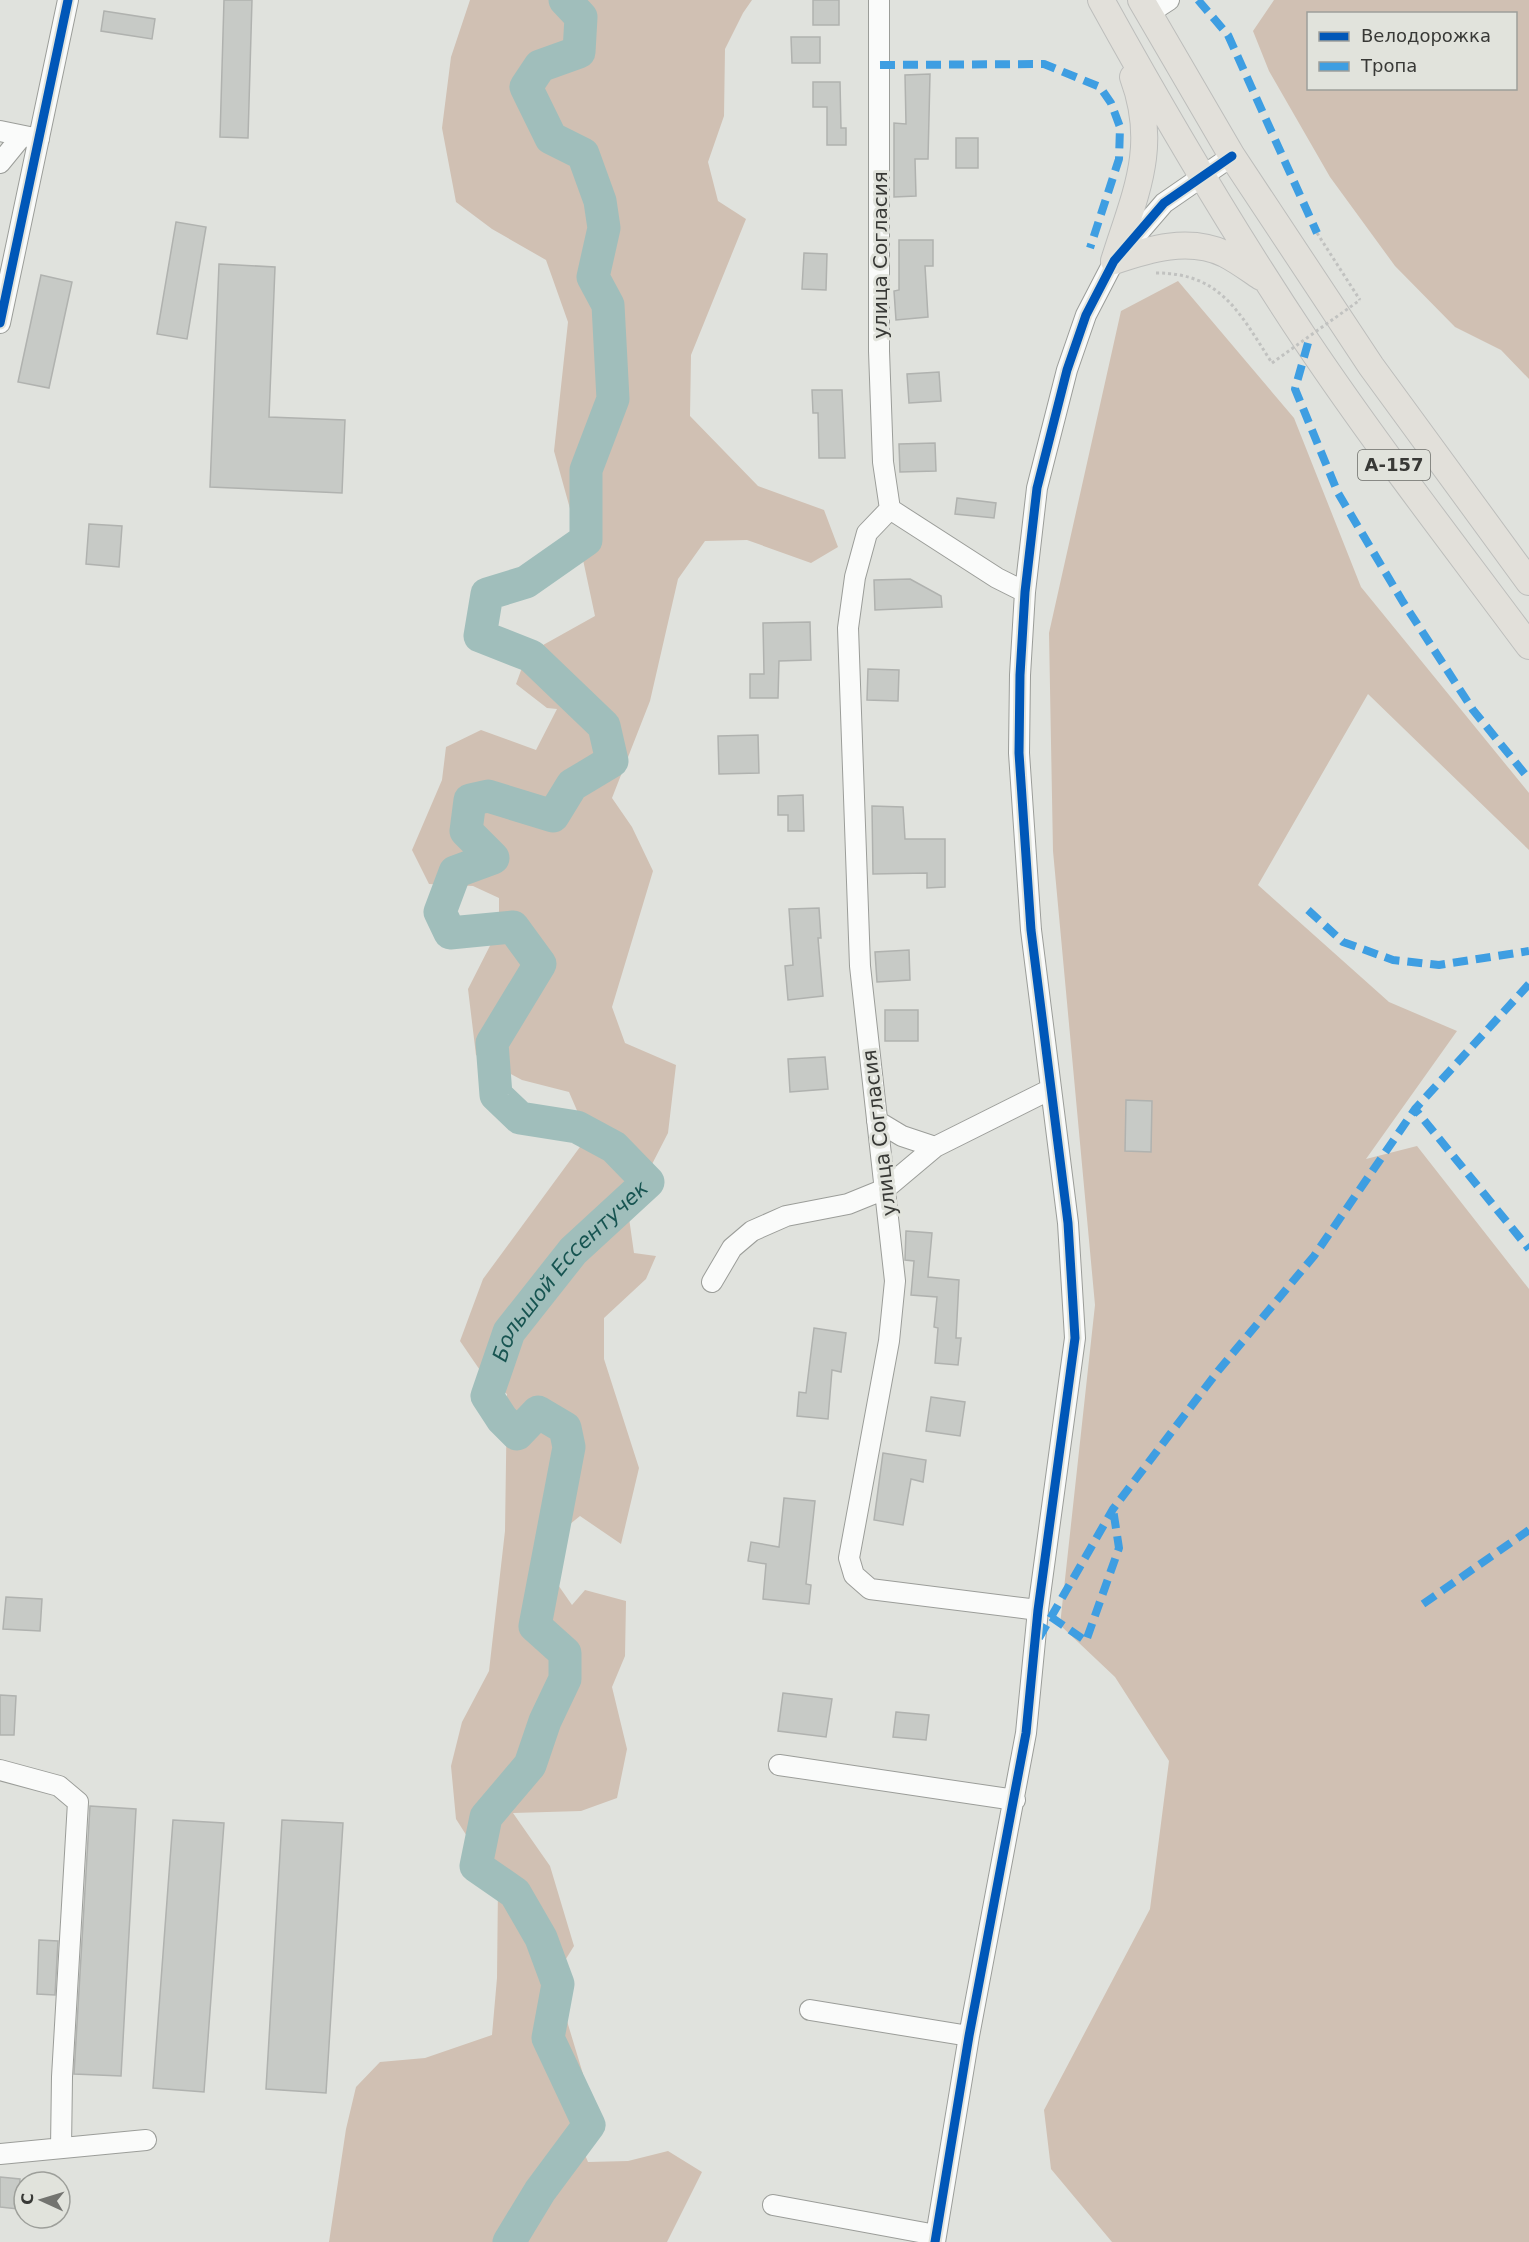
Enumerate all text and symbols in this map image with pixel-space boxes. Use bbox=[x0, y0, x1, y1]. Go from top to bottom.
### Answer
legend bbox=[1307, 12, 1517, 90]
text: Велодорожка bbox=[1361, 25, 1491, 46]
text: Тропа bbox=[1360, 55, 1417, 76]
street label: улица Согласия bbox=[868, 171, 892, 339]
road number: А-157 bbox=[1358, 450, 1430, 480]
street label: улица Согласия bbox=[857, 1048, 901, 1218]
water label: Большой Ессентучек bbox=[488, 1176, 653, 1365]
north arrow bbox=[12, 2170, 72, 2230]
text: С bbox=[18, 2192, 37, 2206]

